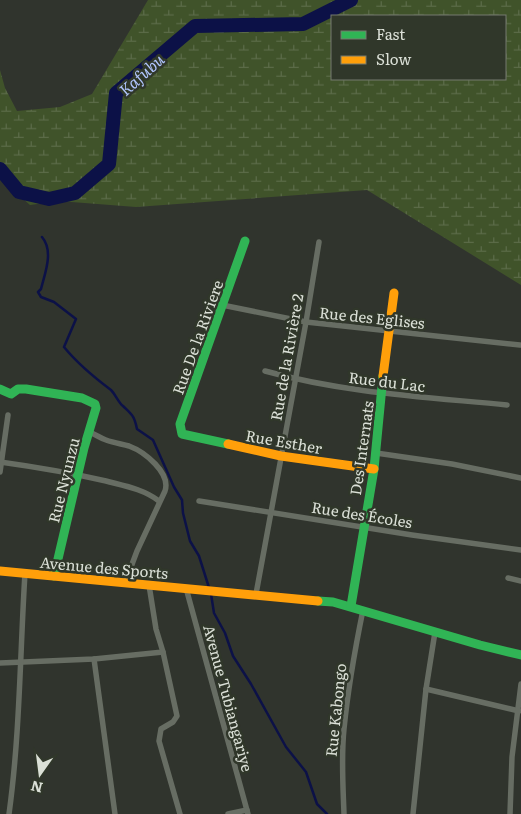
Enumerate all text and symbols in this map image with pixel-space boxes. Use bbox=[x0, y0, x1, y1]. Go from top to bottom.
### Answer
legend bbox=[331, 15, 506, 80]
text: Fast bbox=[376, 22, 405, 45]
water label: Kafubu bbox=[113, 47, 169, 101]
text: Slow bbox=[376, 47, 411, 70]
street label: Rue De la Riviere bbox=[166, 276, 228, 398]
street label: Rue de la Rivière 2 bbox=[264, 291, 309, 422]
street label: Rue des Eglises bbox=[318, 300, 426, 334]
street label: Rue du Lac bbox=[347, 365, 427, 397]
street label: Des Internats bbox=[343, 399, 379, 497]
street label: Rue Esther bbox=[244, 423, 324, 459]
street label: Rue Nyunzu bbox=[41, 434, 85, 525]
street label: Rue des Écoles bbox=[310, 495, 414, 533]
street label: Avenue des Sports bbox=[39, 550, 169, 584]
street label: Avenue Tubiangariye bbox=[198, 622, 260, 774]
street label: Rue Kabongo bbox=[319, 662, 351, 758]
north arrow bbox=[15, 749, 65, 799]
text: N bbox=[28, 776, 45, 799]

